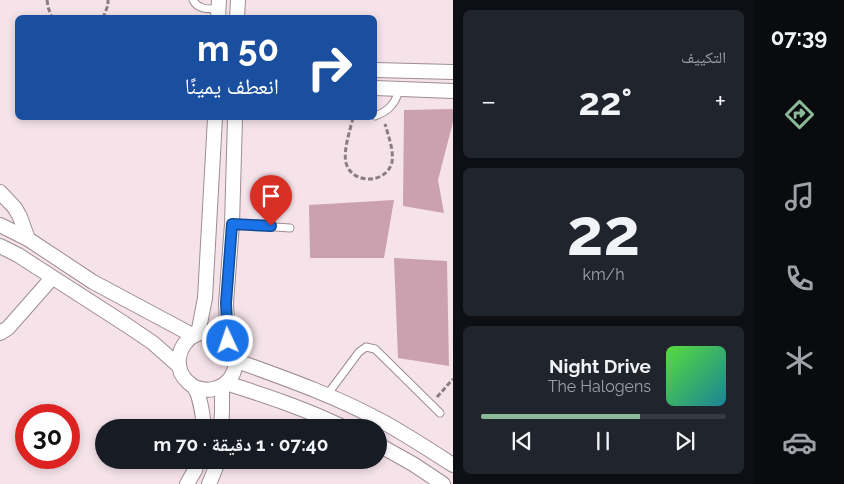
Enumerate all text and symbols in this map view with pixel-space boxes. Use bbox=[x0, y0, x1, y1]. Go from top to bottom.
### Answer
text: 07:39 bbox=[771, 24, 827, 50]
text: 50 m bbox=[197, 28, 279, 69]
icon: right bbox=[297, 35, 362, 100]
text: التكييف bbox=[681, 48, 726, 67]
text: انعطف يمينًا bbox=[185, 73, 279, 99]
text: 22° bbox=[579, 79, 632, 124]
text: − bbox=[481, 85, 496, 118]
text: + bbox=[714, 85, 726, 118]
icon: directions bbox=[782, 97, 817, 132]
pin bbox=[250, 175, 292, 226]
icon: music bbox=[782, 179, 817, 214]
icon: arrive bbox=[257, 182, 285, 210]
text: 22 bbox=[567, 194, 640, 270]
icon: phone bbox=[782, 261, 817, 296]
text: km/h bbox=[582, 265, 625, 284]
position arrow bbox=[201, 314, 253, 366]
icon: climate bbox=[782, 343, 817, 378]
text: Night Drive bbox=[549, 355, 651, 377]
text: The Halogens bbox=[548, 377, 651, 396]
speed limit sign: 30 bbox=[15, 404, 80, 469]
icon: car bbox=[782, 425, 817, 460]
icon: previous bbox=[508, 427, 536, 455]
icon: pause bbox=[589, 427, 617, 455]
icon: next bbox=[671, 427, 699, 455]
text: 07:40 · 1 دقيقة · 70 m bbox=[154, 433, 328, 455]

